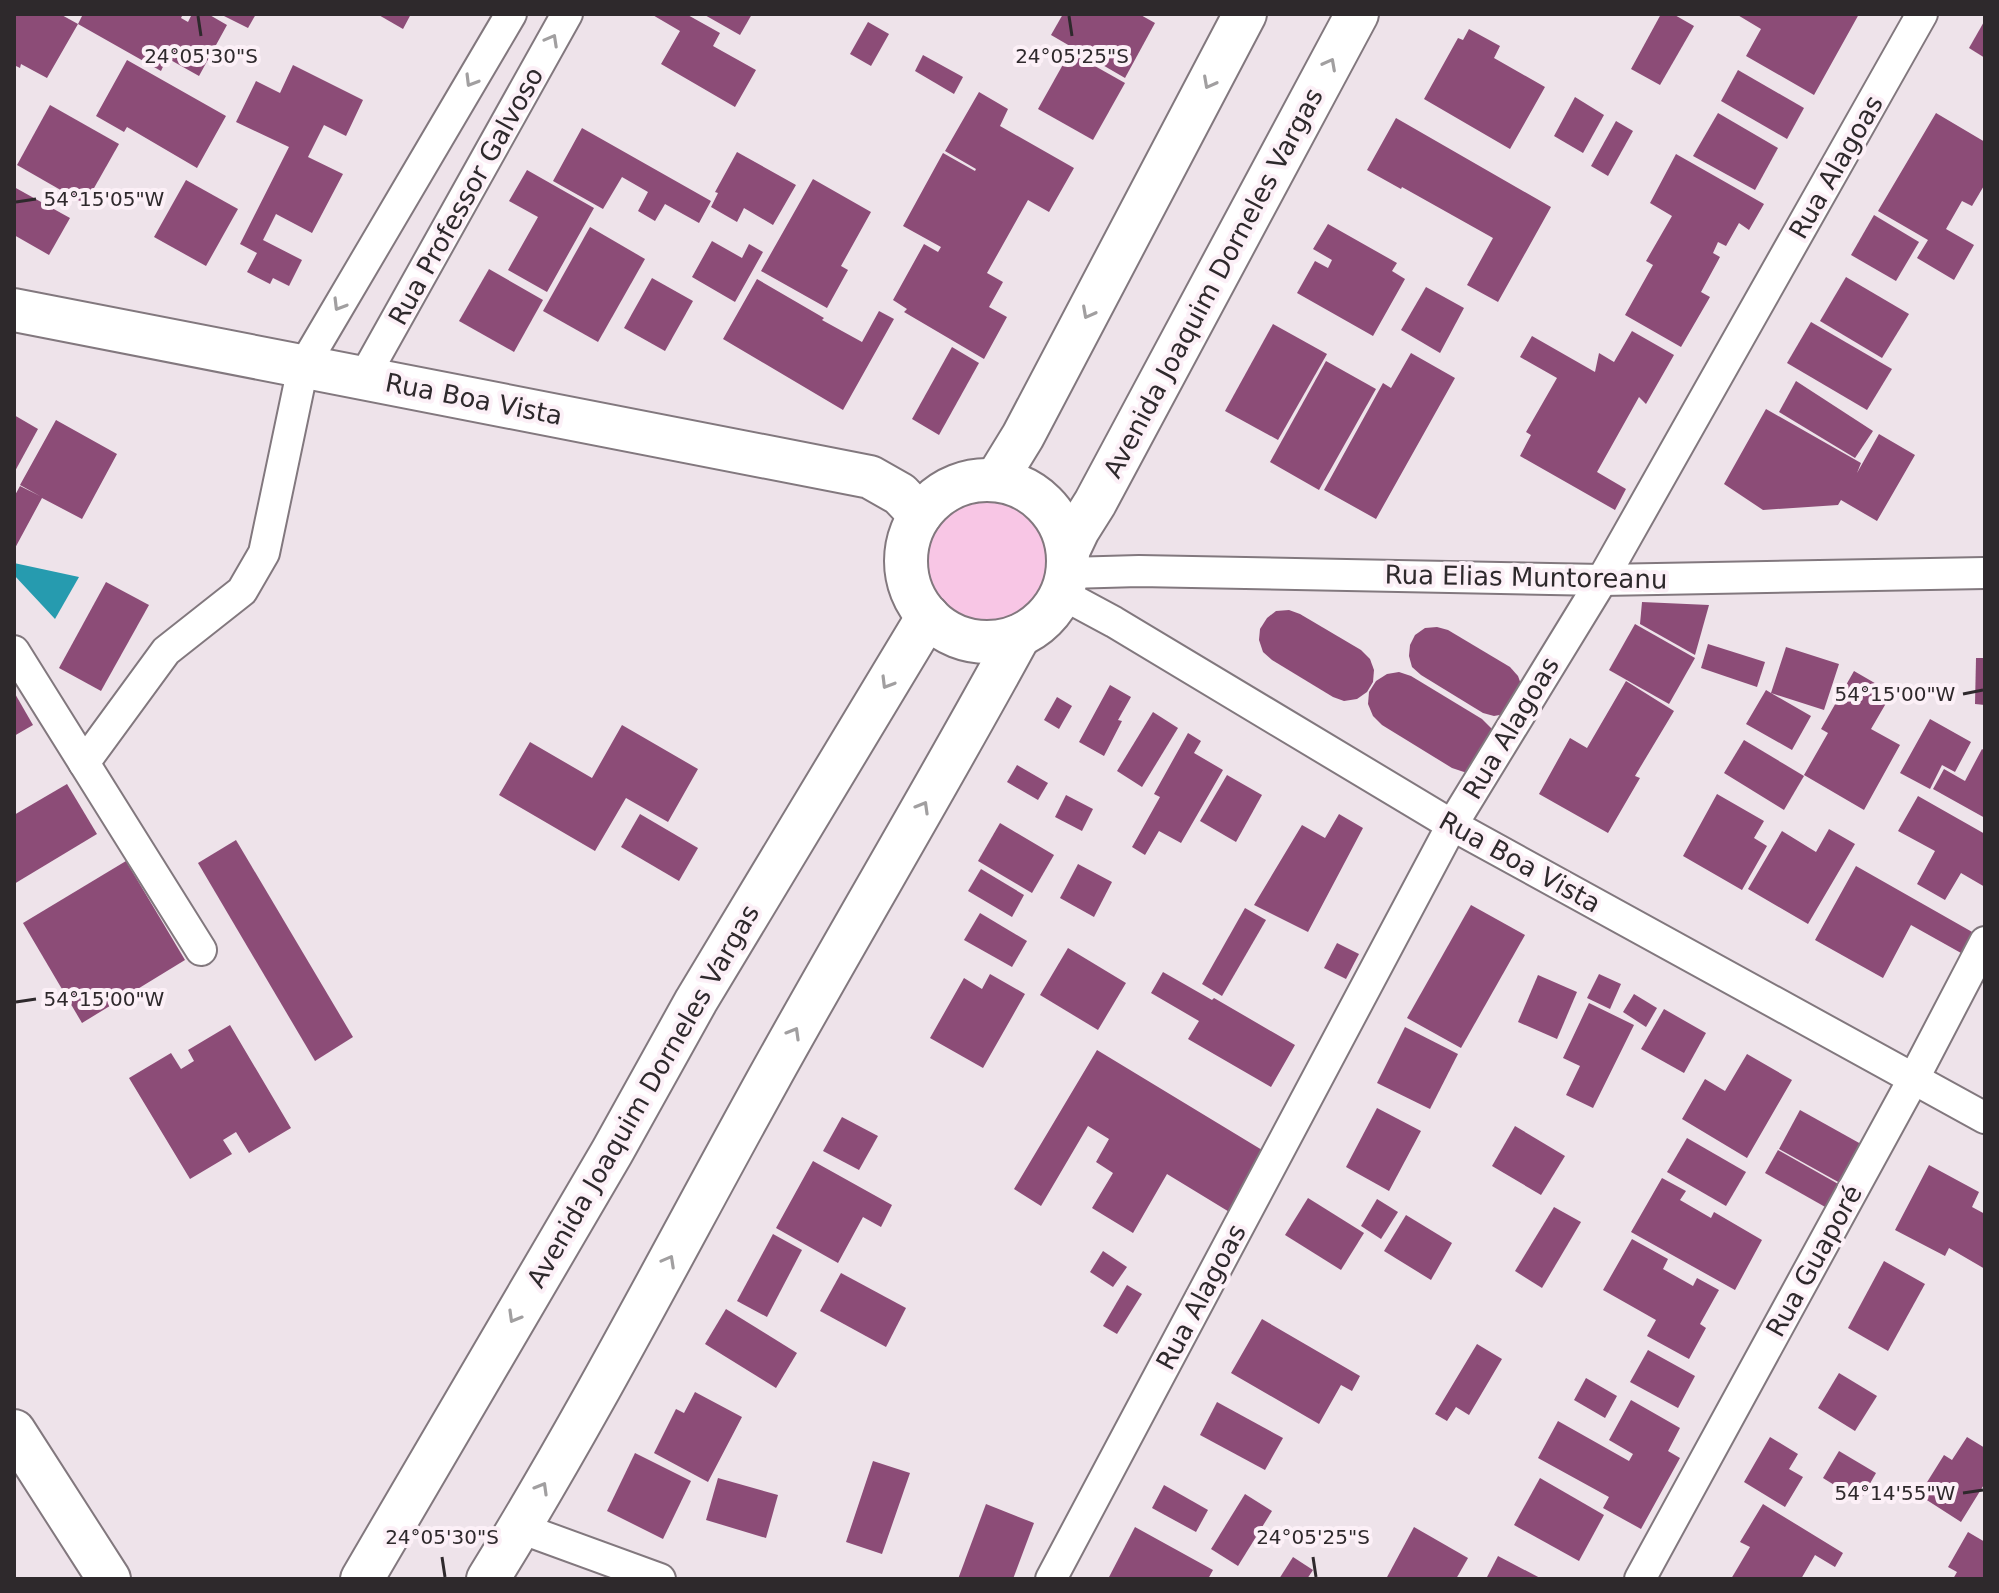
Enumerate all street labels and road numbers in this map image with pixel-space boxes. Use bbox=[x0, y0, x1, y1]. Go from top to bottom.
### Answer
street label: Rua Professor Galvoso bbox=[383, 62, 549, 330]
street label: Avenida Joaquim Dorneles Vargas bbox=[1097, 83, 1329, 483]
street label: Rua Alagoas bbox=[1783, 90, 1889, 244]
street label: Rua Boa Vista bbox=[383, 367, 565, 431]
street label: Rua Elias Muntoreanu bbox=[1384, 560, 1668, 594]
street label: Rua Alagoas bbox=[1457, 652, 1565, 804]
street label: Rua Boa Vista bbox=[1434, 805, 1606, 919]
street label: Avenida Joaquim Dorneles Vargas bbox=[521, 899, 765, 1293]
street label: Rua Guaporé bbox=[1760, 1180, 1868, 1342]
street label: Rua Alagoas bbox=[1150, 1219, 1252, 1375]

